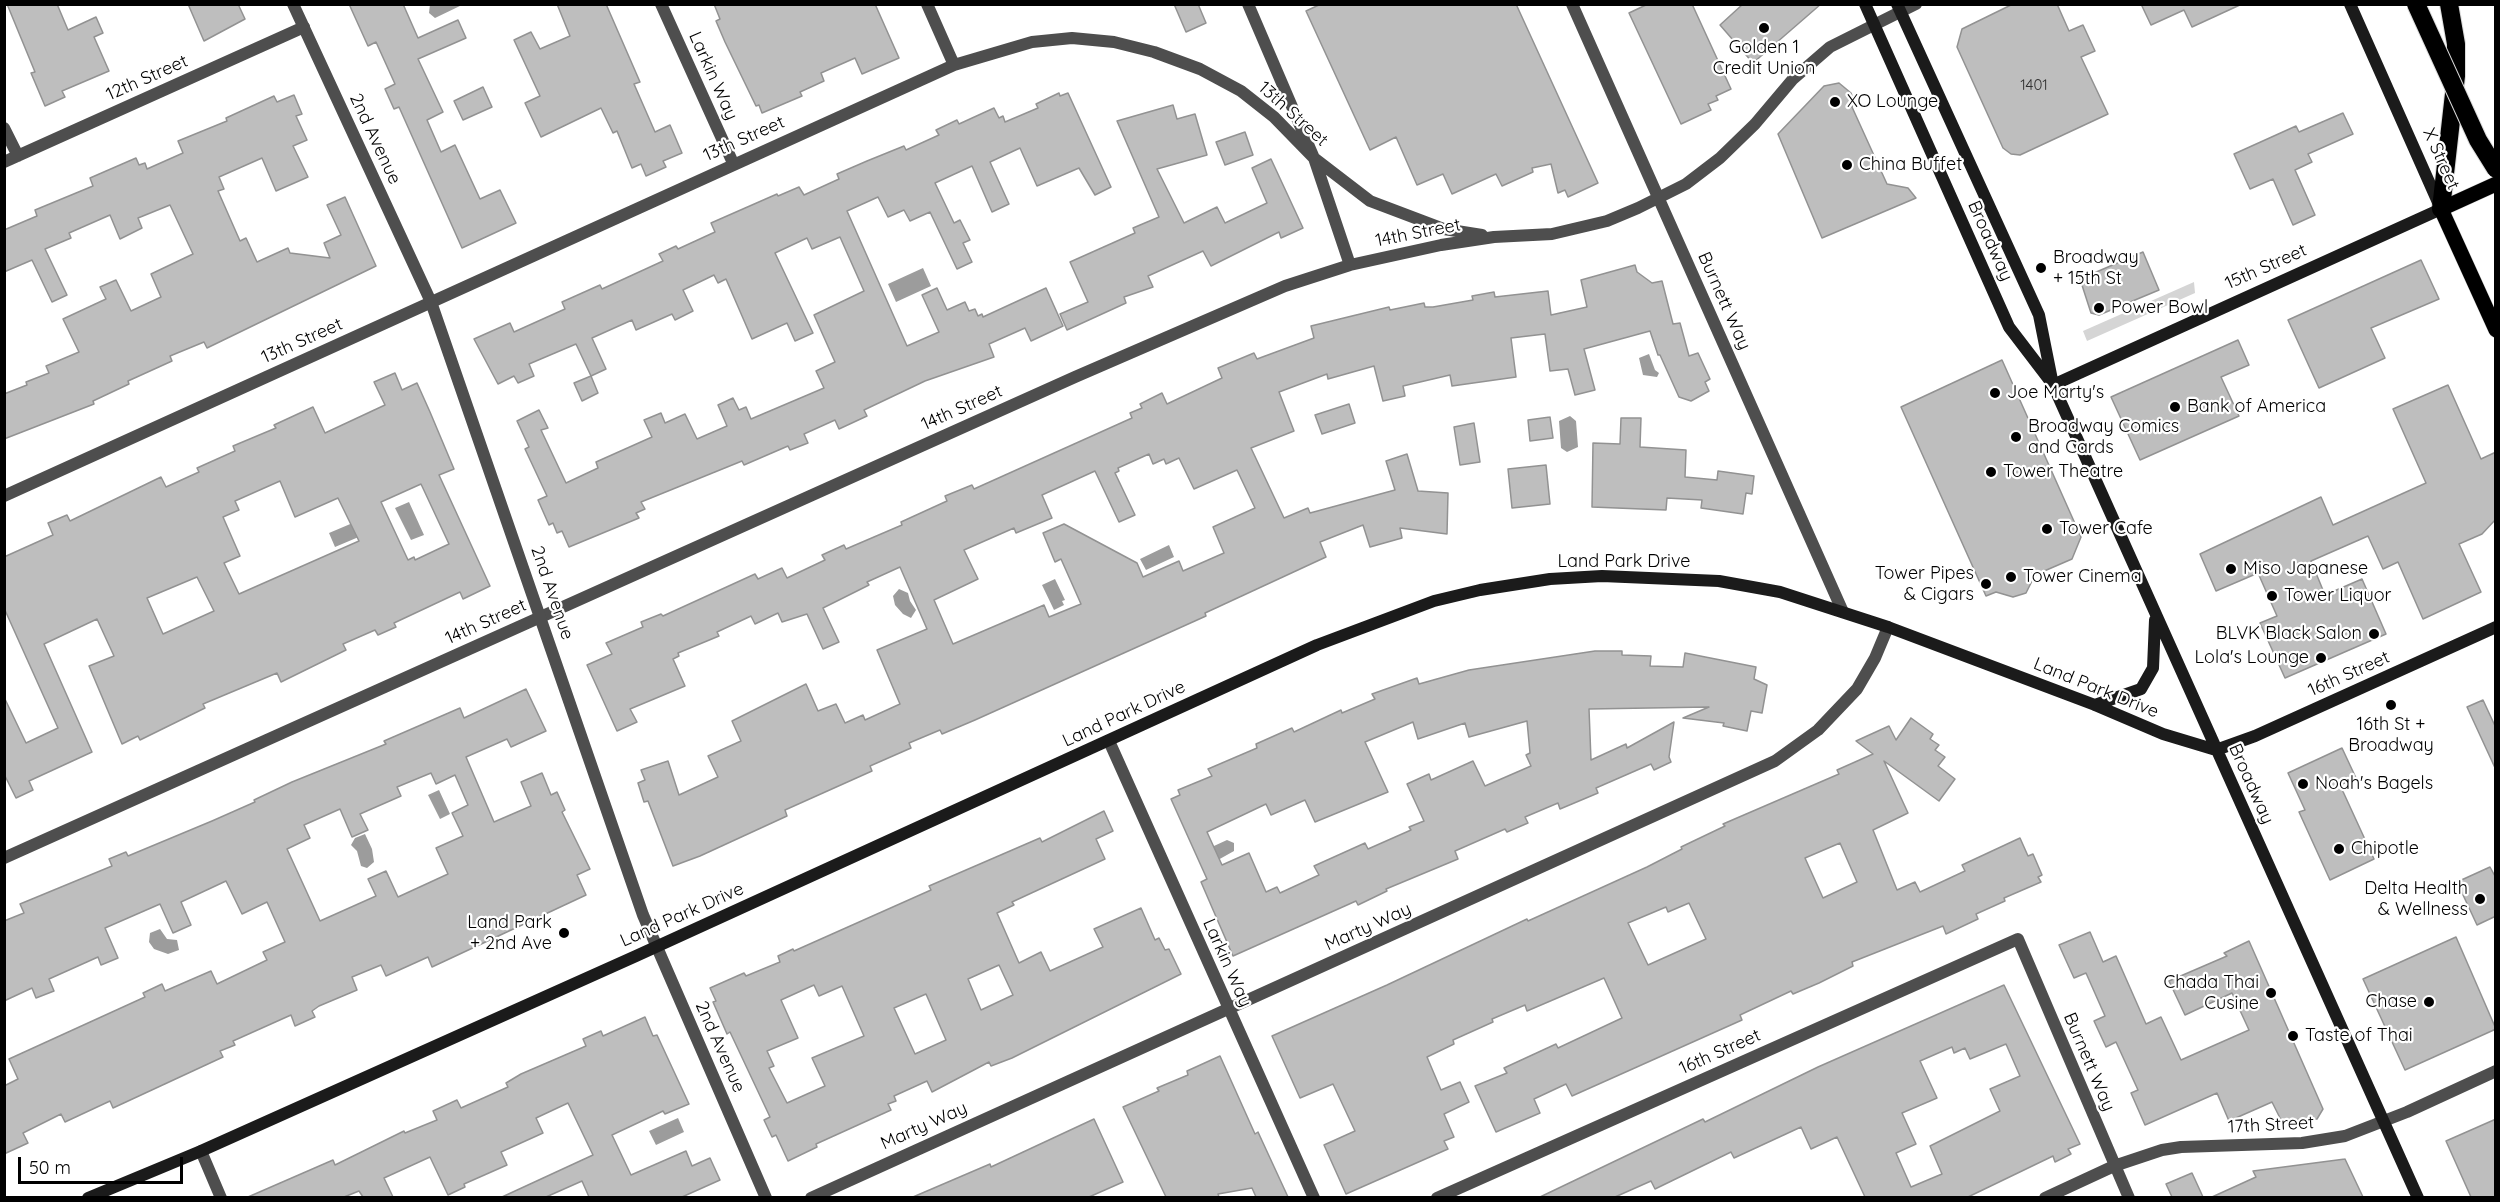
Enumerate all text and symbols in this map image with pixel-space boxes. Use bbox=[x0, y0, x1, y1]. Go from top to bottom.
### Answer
marker: Golden 1 Credit Union bbox=[1757, 21, 1771, 35]
street label: Larkin Way bbox=[684, 28, 742, 124]
place label: Golden 1 Credit Union bbox=[1713, 37, 1815, 80]
street label: 12th Street bbox=[103, 50, 191, 106]
house number: 1401 bbox=[2020, 76, 2048, 94]
street label: 13th Street bbox=[1254, 77, 1332, 151]
street label: 2nd Avenue bbox=[345, 90, 405, 188]
place label: XO Lounge bbox=[1847, 91, 1938, 113]
marker: XO Lounge bbox=[1828, 95, 1842, 109]
street label: 13th Street bbox=[700, 112, 788, 166]
street label: X Street bbox=[2418, 125, 2464, 193]
place label: China Buffet bbox=[1859, 154, 1962, 176]
marker: China Buffet bbox=[1840, 158, 1854, 172]
street label: Broadway bbox=[1963, 197, 2017, 285]
street label: 14th Street bbox=[1374, 214, 1462, 252]
street label: 15th Street bbox=[2222, 239, 2310, 295]
place label: Broadway + 15th St bbox=[2053, 247, 2139, 290]
street label: Burnett Way bbox=[1693, 249, 1755, 353]
marker: Broadway + 15th St bbox=[2034, 261, 2048, 275]
place label: Power Bowl bbox=[2111, 297, 2208, 319]
marker: Power Bowl bbox=[2092, 301, 2106, 315]
street label: 13th Street bbox=[258, 314, 346, 368]
street label: 14th Street bbox=[918, 381, 1006, 435]
place label: Joe Marty's bbox=[2007, 382, 2104, 404]
marker: Joe Marty's bbox=[1988, 386, 2002, 400]
place label: Bank of America bbox=[2187, 396, 2326, 418]
marker: Bank of America bbox=[2168, 400, 2182, 414]
place label: Broadway Comics and Cards bbox=[2028, 416, 2179, 458]
marker: Broadway Comics and Cards bbox=[2009, 430, 2023, 444]
place label: Tower Theatre bbox=[2003, 461, 2123, 483]
marker: Tower Theatre bbox=[1984, 465, 1998, 479]
place label: Tower Cafe bbox=[2059, 518, 2153, 540]
marker: Tower Cafe bbox=[2040, 522, 2054, 536]
street label: 2nd Avenue bbox=[526, 543, 578, 643]
street label: Land Park Drive bbox=[1557, 551, 1691, 573]
place label: Miso Japanese bbox=[2243, 558, 2368, 580]
marker: Miso Japanese bbox=[2224, 562, 2238, 576]
place label: Tower Pipes & Cigars bbox=[1875, 563, 1974, 606]
place label: Tower Cinema bbox=[2023, 566, 2142, 588]
marker: Tower Cinema bbox=[2004, 570, 2018, 584]
marker: Tower Pipes & Cigars bbox=[1979, 577, 1993, 591]
place label: Tower Liquor bbox=[2284, 585, 2392, 607]
marker: Tower Liquor bbox=[2265, 589, 2279, 603]
street label: 14th Street bbox=[442, 595, 530, 649]
place label: BLVK Black Salon bbox=[2216, 623, 2362, 645]
marker: BLVK Black Salon bbox=[2367, 627, 2381, 641]
street label: 16th Street bbox=[2305, 646, 2393, 702]
place label: Lola's Lounge bbox=[2195, 647, 2309, 669]
marker: Lola's Lounge bbox=[2314, 651, 2328, 665]
street label: Land Park Drive bbox=[2030, 653, 2162, 723]
street label: Land Park Drive bbox=[1059, 676, 1189, 752]
marker: 16th St + Broadway bbox=[2384, 698, 2398, 712]
place label: 16th St + Broadway bbox=[2348, 714, 2434, 756]
street label: Broadway bbox=[2224, 740, 2278, 828]
place label: Noah's Bagels bbox=[2315, 773, 2433, 795]
marker: Noah's Bagels bbox=[2296, 777, 2310, 791]
place label: Chipotle bbox=[2351, 838, 2419, 860]
marker: Chipotle bbox=[2332, 842, 2346, 856]
street label: Land Park Drive bbox=[617, 878, 747, 952]
place label: Delta Health & Wellness bbox=[2364, 878, 2468, 920]
marker: Delta Health & Wellness bbox=[2473, 892, 2487, 906]
street label: Marty Way bbox=[1321, 898, 1415, 956]
place label: Land Park + 2nd Ave bbox=[467, 912, 552, 954]
street label: Larkin Way bbox=[1198, 915, 1256, 1011]
marker: Land Park + 2nd Ave bbox=[557, 926, 571, 940]
place label: Chada Thai Cusine bbox=[2164, 972, 2259, 1014]
marker: Chada Thai Cusine bbox=[2264, 986, 2278, 1000]
place label: Chase bbox=[2366, 991, 2417, 1013]
marker: Chase bbox=[2422, 995, 2436, 1009]
street label: 2nd Avenue bbox=[690, 998, 750, 1096]
street label: Burnett Way bbox=[2059, 1009, 2119, 1115]
street label: 16th Street bbox=[1676, 1024, 1764, 1080]
place label: Taste of Thai bbox=[2305, 1025, 2413, 1047]
marker: Taste of Thai bbox=[2286, 1029, 2300, 1043]
street label: Marty Way bbox=[877, 1097, 971, 1155]
street label: 17th Street bbox=[2227, 1112, 2315, 1138]
scale bar bbox=[21, 1145, 186, 1183]
text: 50 m bbox=[29, 1156, 71, 1179]

